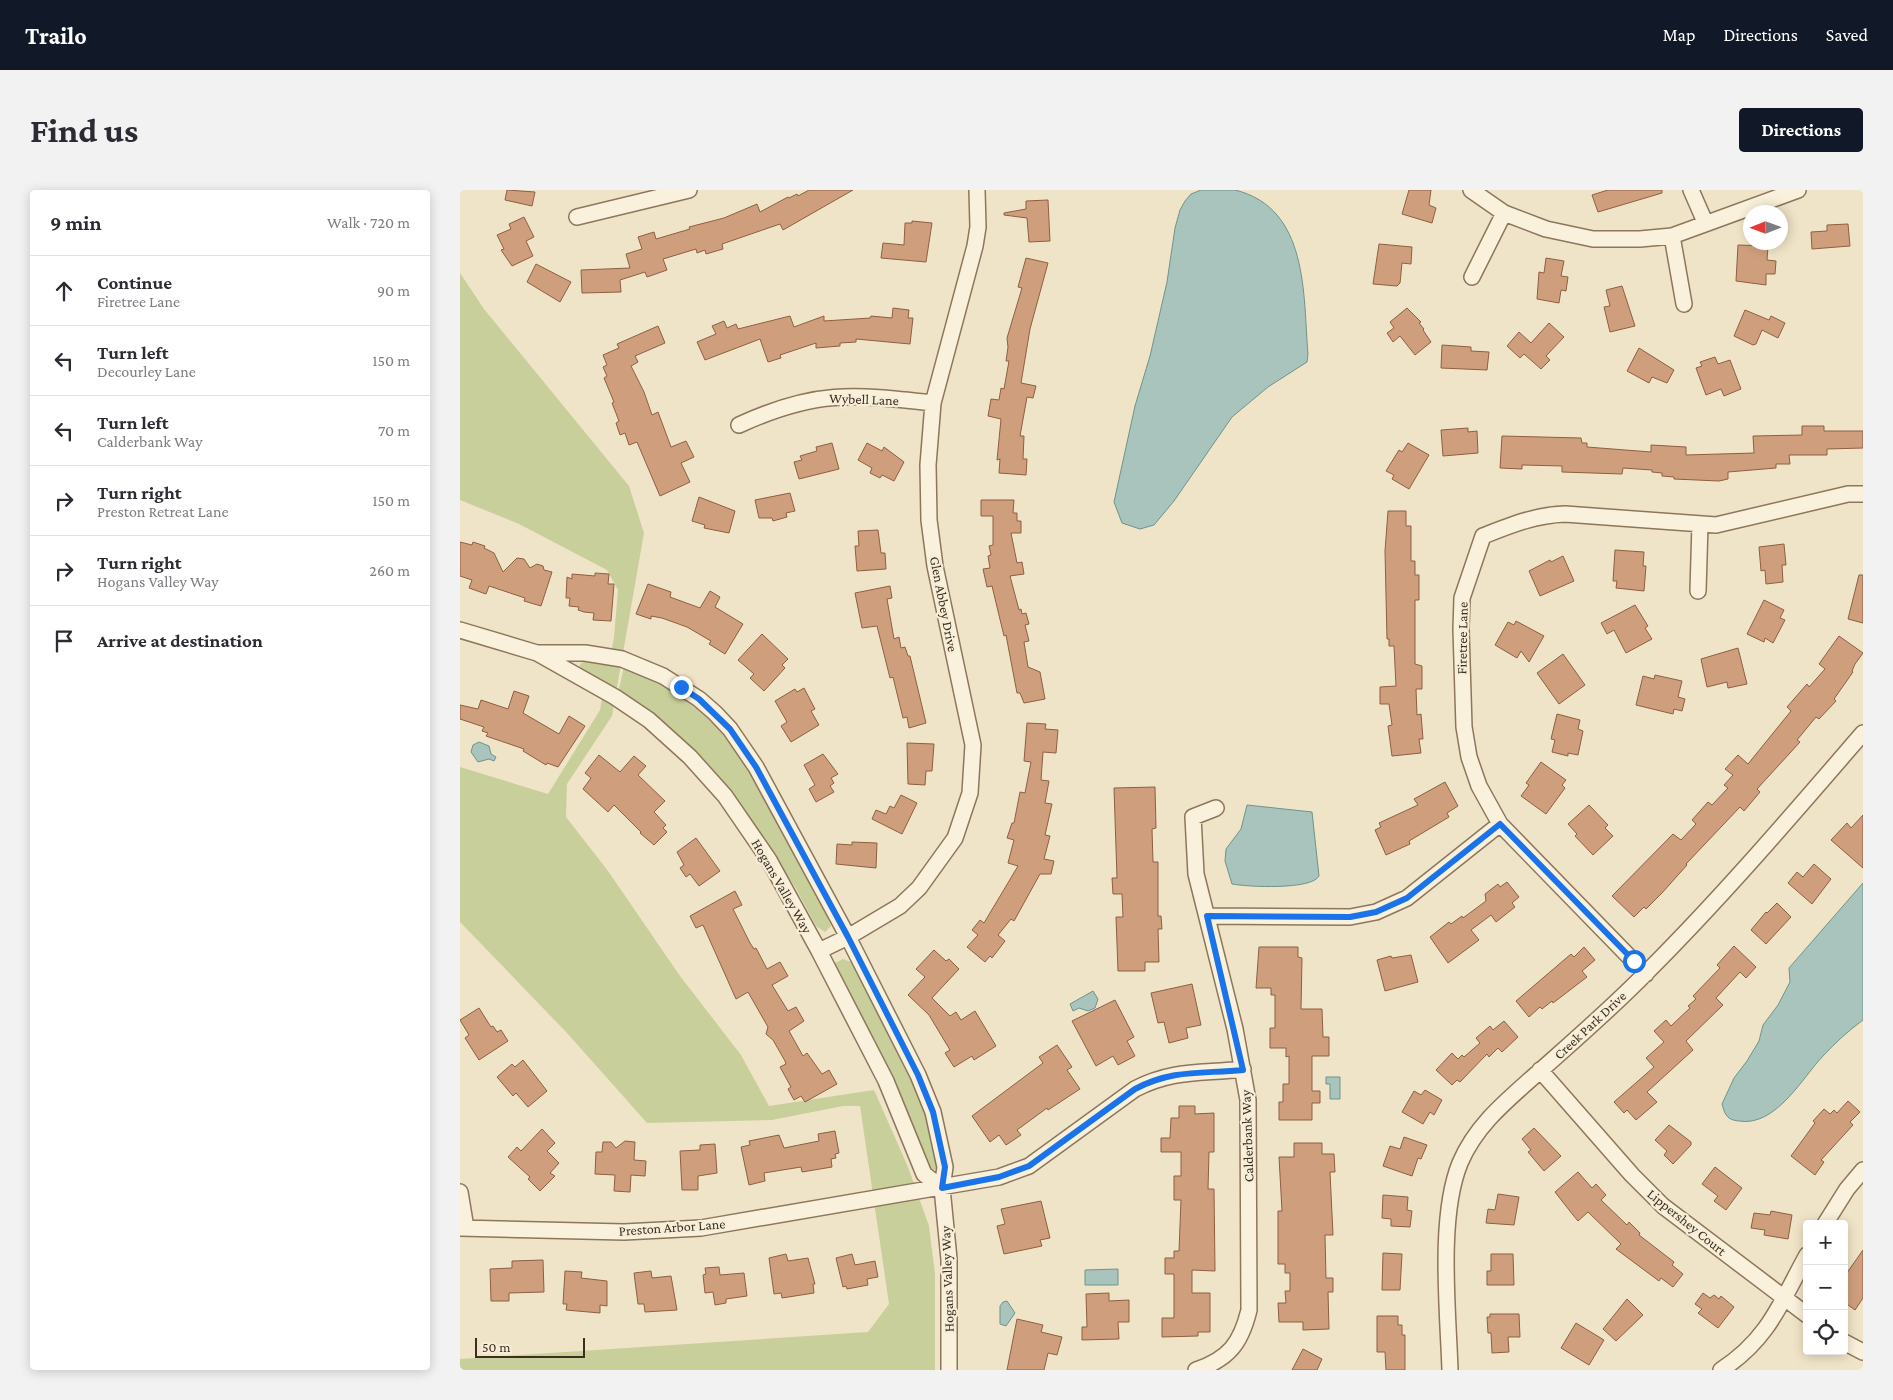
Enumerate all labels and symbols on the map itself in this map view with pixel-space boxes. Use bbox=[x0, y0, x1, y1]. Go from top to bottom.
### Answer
north arrow bbox=[1743, 205, 1788, 250]
street label: Wybell Lane bbox=[829, 390, 899, 408]
street label: Glen Abbey Drive bbox=[927, 555, 961, 653]
street label: Firetree Lane bbox=[1453, 602, 1471, 674]
route end bbox=[670, 676, 693, 699]
street label: Hogans Valley Way bbox=[748, 836, 816, 937]
route start bbox=[1623, 950, 1646, 973]
street label: Creek Park Drive bbox=[1551, 988, 1629, 1062]
street label: Calderbank Way bbox=[1237, 1089, 1257, 1182]
street label: Lippershey Court bbox=[1644, 1185, 1730, 1259]
street label: Preston Arbor Lane bbox=[618, 1215, 726, 1239]
street label: Hogans Valley Way bbox=[937, 1225, 957, 1332]
scale bar bbox=[475, 1335, 585, 1358]

